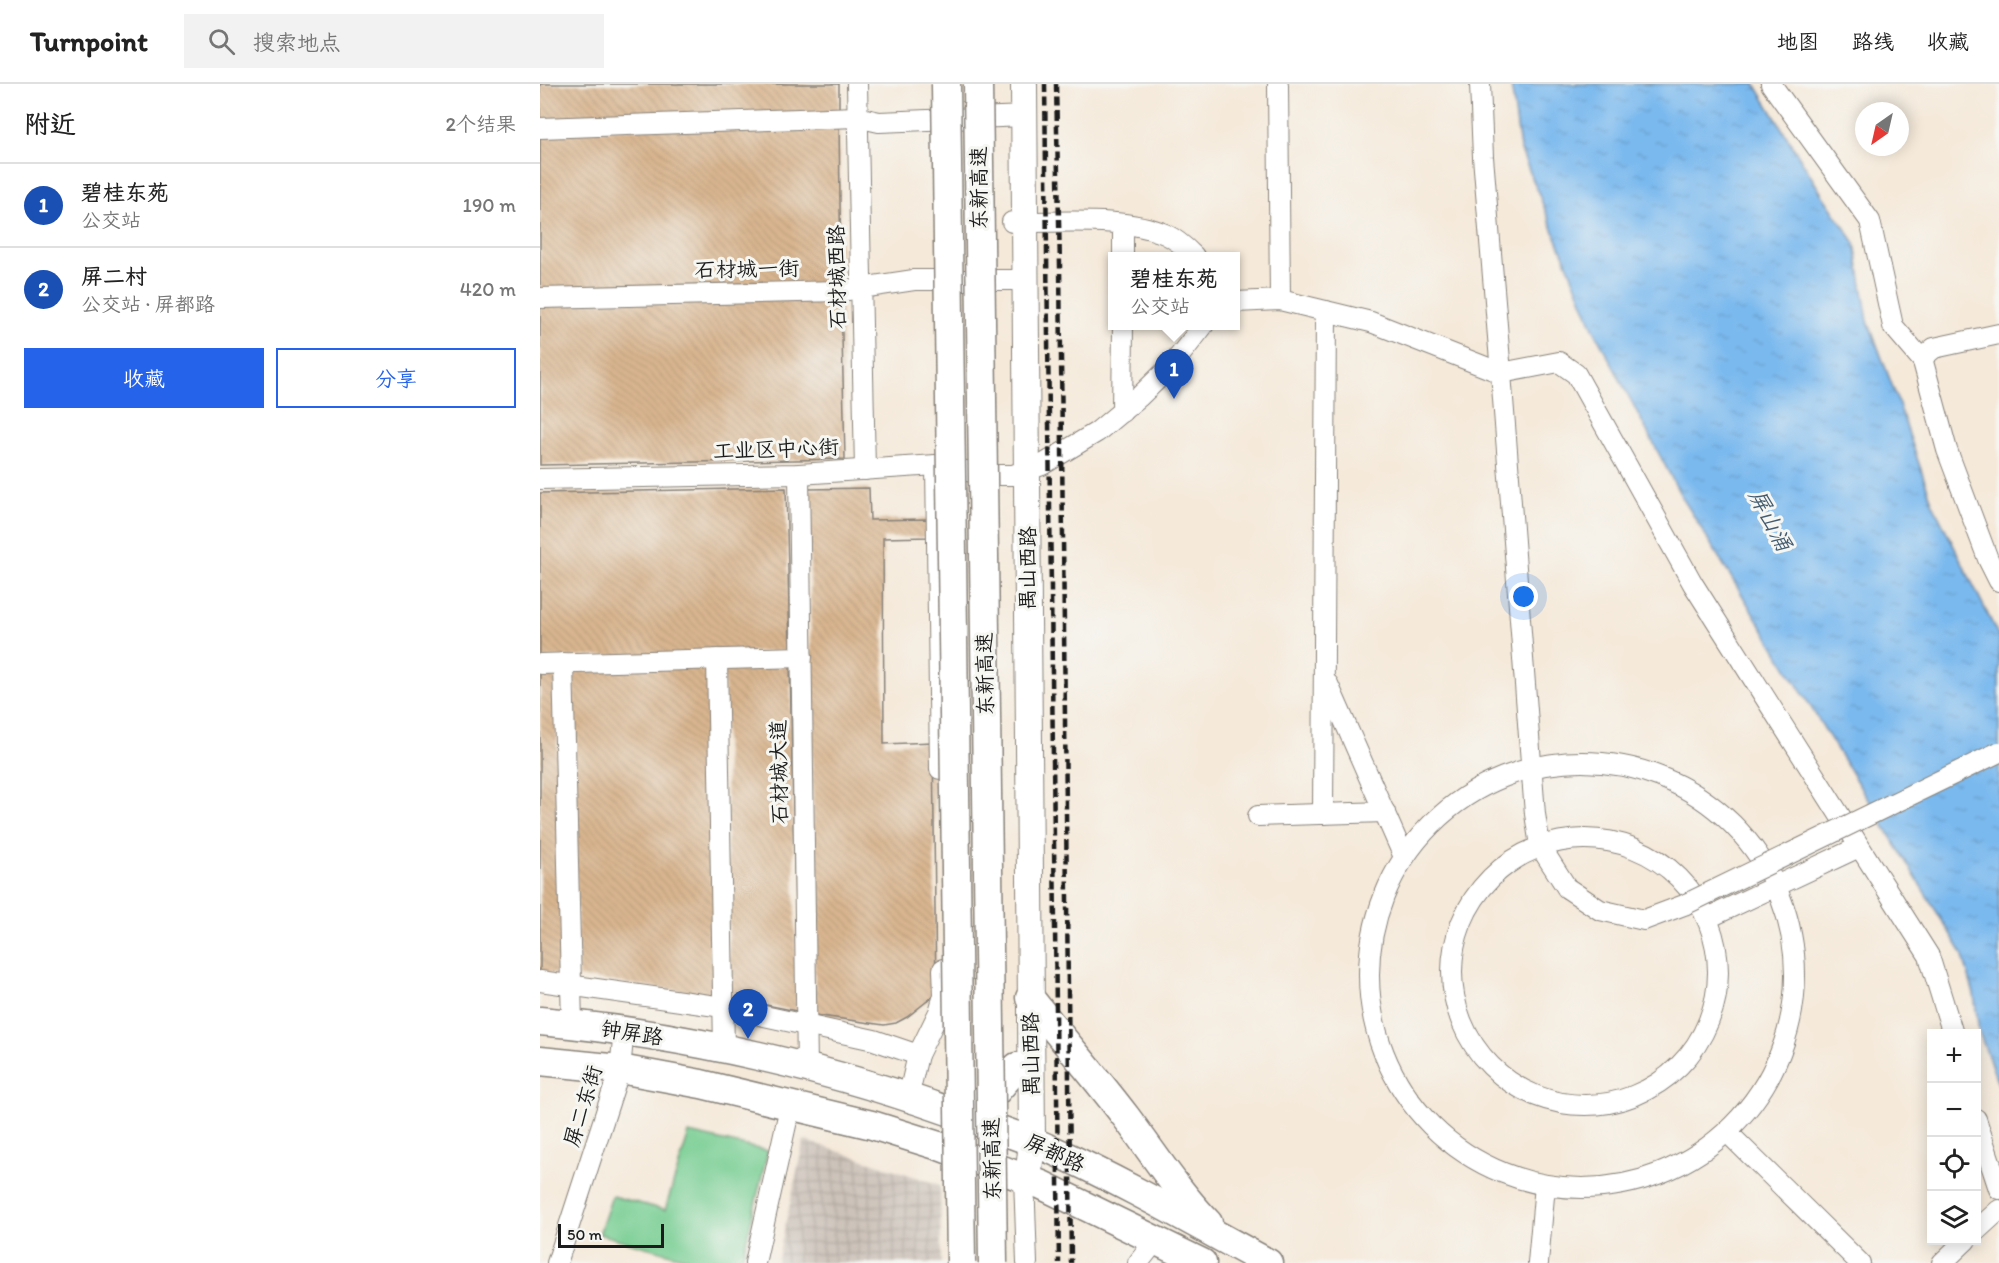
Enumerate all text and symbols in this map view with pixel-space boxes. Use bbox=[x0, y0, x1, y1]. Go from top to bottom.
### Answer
search box bbox=[184, 14, 604, 68]
text: Turnpoint bbox=[30, 24, 148, 58]
icon: search bbox=[205, 25, 238, 58]
text: 搜索地点 bbox=[253, 29, 341, 56]
text: 地图 bbox=[1777, 29, 1819, 54]
text: 路线 bbox=[1852, 29, 1894, 54]
text: 收藏 bbox=[1927, 29, 1969, 54]
north arrow bbox=[1855, 102, 1909, 156]
text: 附近 bbox=[24, 108, 76, 140]
text: 2个结果 bbox=[445, 112, 516, 136]
street label: 东新高速 bbox=[966, 146, 991, 230]
text: 碧桂东苑 bbox=[81, 179, 169, 206]
text: 1 bbox=[39, 193, 48, 217]
text: 190 m bbox=[463, 193, 516, 217]
text: 公交站 bbox=[81, 208, 141, 232]
street label: 石材城西路 bbox=[823, 224, 850, 330]
popup bbox=[1108, 252, 1240, 330]
street label: 石材城一街 bbox=[694, 255, 800, 282]
text: 屏二村 bbox=[81, 263, 147, 290]
text: 碧桂东苑 bbox=[1130, 265, 1218, 292]
text: 2 bbox=[38, 277, 49, 301]
text: 420 m bbox=[460, 277, 516, 301]
text: 公交站 · 屏都路 bbox=[81, 292, 215, 316]
text: 公交站 bbox=[1130, 294, 1190, 318]
button: 收藏 bbox=[24, 348, 264, 408]
button: 分享 bbox=[276, 348, 516, 408]
pin: 1 bbox=[1154, 350, 1194, 399]
street label: 工业区中心街 bbox=[713, 434, 839, 463]
water label: 屏山涌 bbox=[1743, 485, 1798, 557]
street label: 禺山西路 bbox=[1015, 526, 1040, 610]
your location bbox=[1509, 582, 1538, 611]
street label: 东新高速 bbox=[971, 632, 998, 716]
street label: 石材城大道 bbox=[765, 719, 792, 825]
pin: 2 bbox=[728, 990, 768, 1039]
street label: 禺山西路 bbox=[1017, 1012, 1044, 1096]
street label: 钟屏路 bbox=[599, 1015, 665, 1050]
map controls bbox=[1927, 1029, 1981, 1245]
button: + bbox=[1927, 1029, 1981, 1083]
street label: 屏二东街 bbox=[558, 1062, 607, 1150]
button: − bbox=[1927, 1083, 1981, 1137]
street label: 东新高速 bbox=[978, 1117, 1005, 1201]
street label: 屏都路 bbox=[1021, 1128, 1089, 1177]
button: locate bbox=[1927, 1137, 1981, 1191]
button: layers bbox=[1927, 1191, 1981, 1245]
scale bar bbox=[558, 1221, 664, 1248]
text: 50 m bbox=[567, 1225, 602, 1244]

